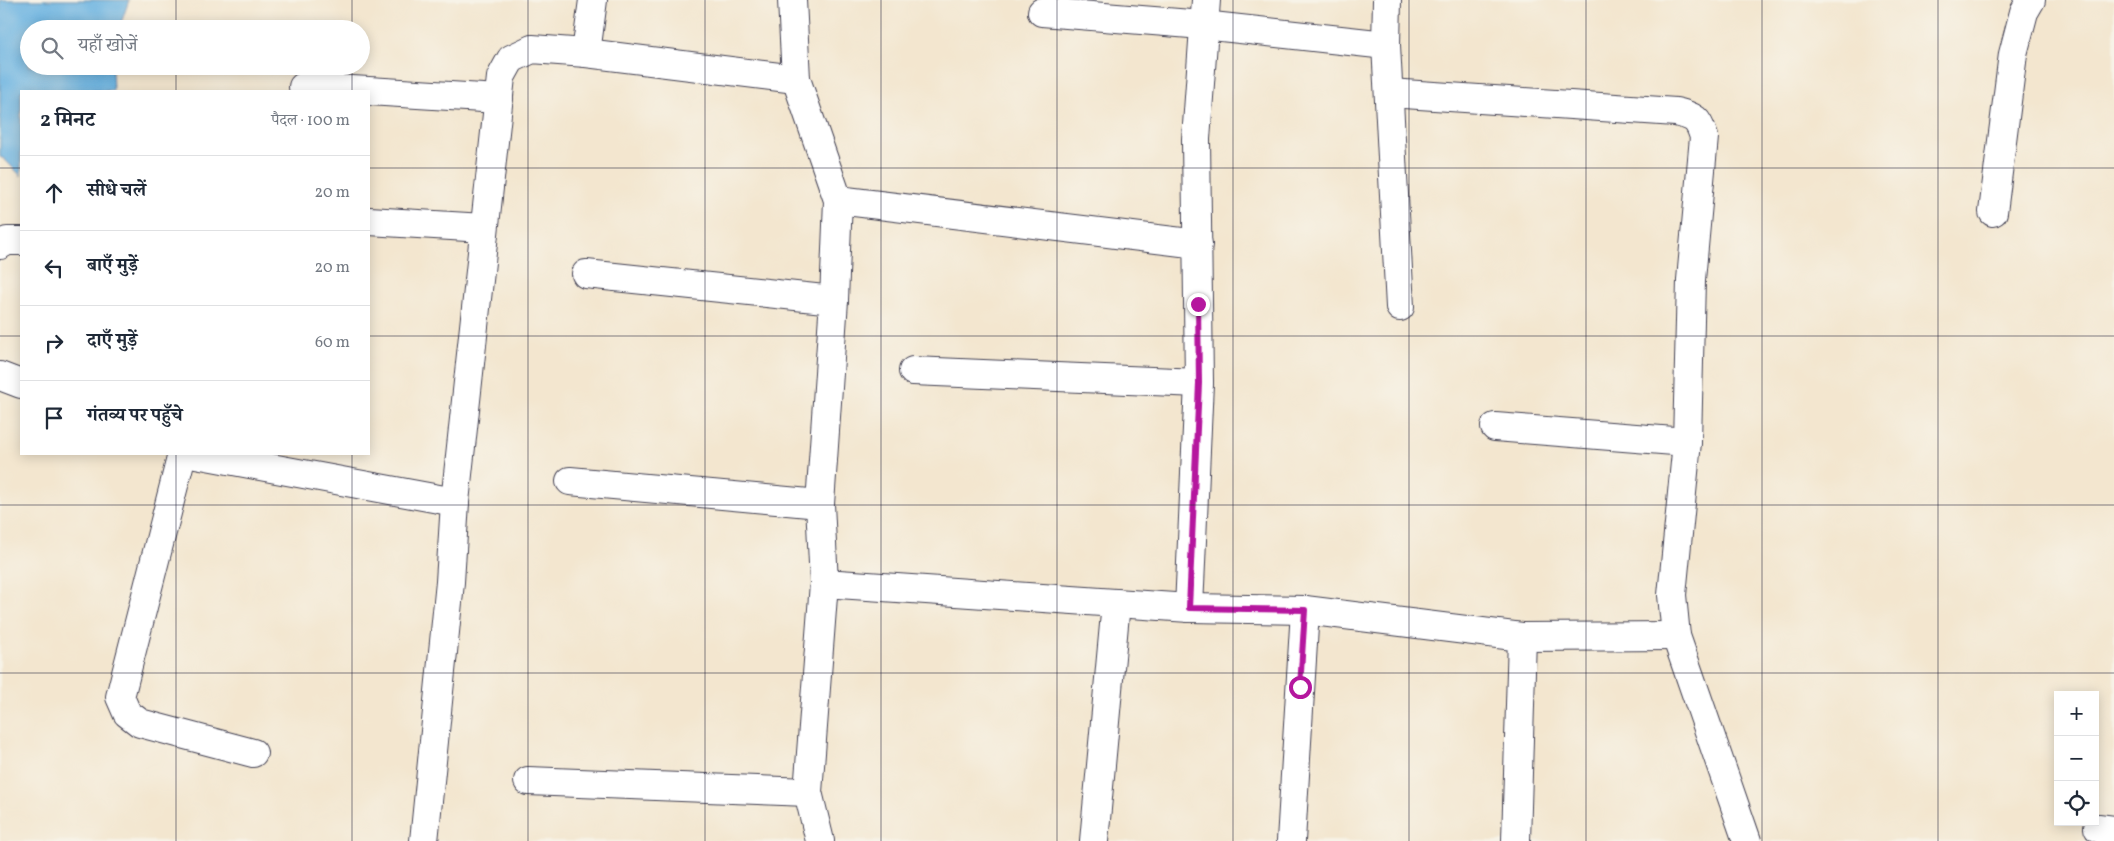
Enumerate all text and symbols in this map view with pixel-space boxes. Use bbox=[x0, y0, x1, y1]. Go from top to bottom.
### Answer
search box bbox=[20, 20, 370, 75]
text: यहाँ खोजें bbox=[78, 33, 137, 59]
icon: search bbox=[38, 34, 66, 62]
text: 2 मिनट bbox=[40, 106, 95, 135]
text: पैदल · 100 m bbox=[271, 110, 350, 132]
text: सीधे चलें bbox=[87, 178, 146, 204]
icon: ahead bbox=[40, 179, 68, 207]
text: 20 m bbox=[315, 182, 350, 204]
text: बाएँ मुड़ें bbox=[87, 253, 138, 279]
icon: left bbox=[40, 254, 68, 282]
text: 20 m bbox=[315, 257, 350, 279]
route end bbox=[1187, 293, 1210, 316]
text: दाएँ मुड़ें bbox=[87, 328, 137, 354]
icon: right bbox=[40, 329, 68, 357]
text: 60 m bbox=[315, 332, 350, 354]
text: गंतव्य पर पहुँचे bbox=[87, 403, 182, 429]
icon: arrive bbox=[40, 404, 68, 432]
route start bbox=[1289, 676, 1312, 699]
map controls bbox=[2054, 691, 2099, 826]
button: + bbox=[2054, 691, 2099, 736]
button: − bbox=[2054, 736, 2099, 781]
button: locate bbox=[2054, 781, 2099, 826]

